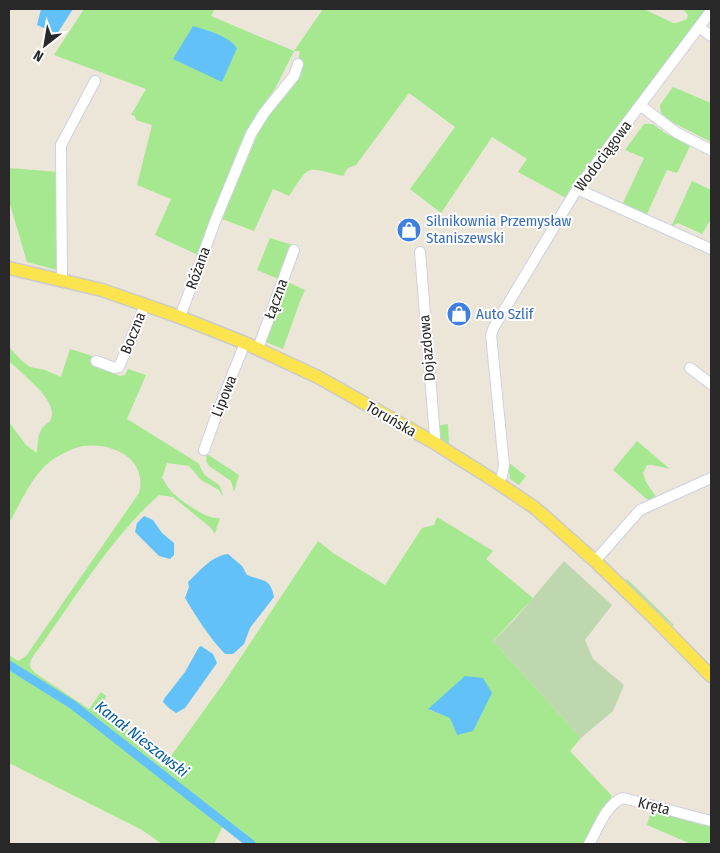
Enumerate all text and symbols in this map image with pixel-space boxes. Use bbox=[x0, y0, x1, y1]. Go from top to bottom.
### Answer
north arrow bbox=[20, 20, 70, 70]
text: N bbox=[31, 46, 47, 65]
street label: Wodociągowa bbox=[571, 117, 635, 195]
place label: Silnikownia Przemysław Staniszewski bbox=[426, 212, 572, 247]
shop icon: Silnikownia Przemysław Staniszewski bbox=[396, 217, 422, 243]
street label: Różana bbox=[182, 244, 214, 292]
street label: Łączna bbox=[260, 276, 292, 322]
shop icon: Auto Szlif bbox=[446, 301, 472, 327]
place label: Auto Szlif bbox=[476, 305, 535, 323]
street label: Boczna bbox=[116, 309, 150, 357]
street label: Dojazdowa bbox=[415, 314, 439, 382]
street label: Lipowa bbox=[208, 373, 240, 419]
street label: Toruńska bbox=[362, 397, 420, 441]
water label: Kanał Nieszawski bbox=[92, 697, 192, 781]
street label: Kręta bbox=[636, 793, 672, 819]

